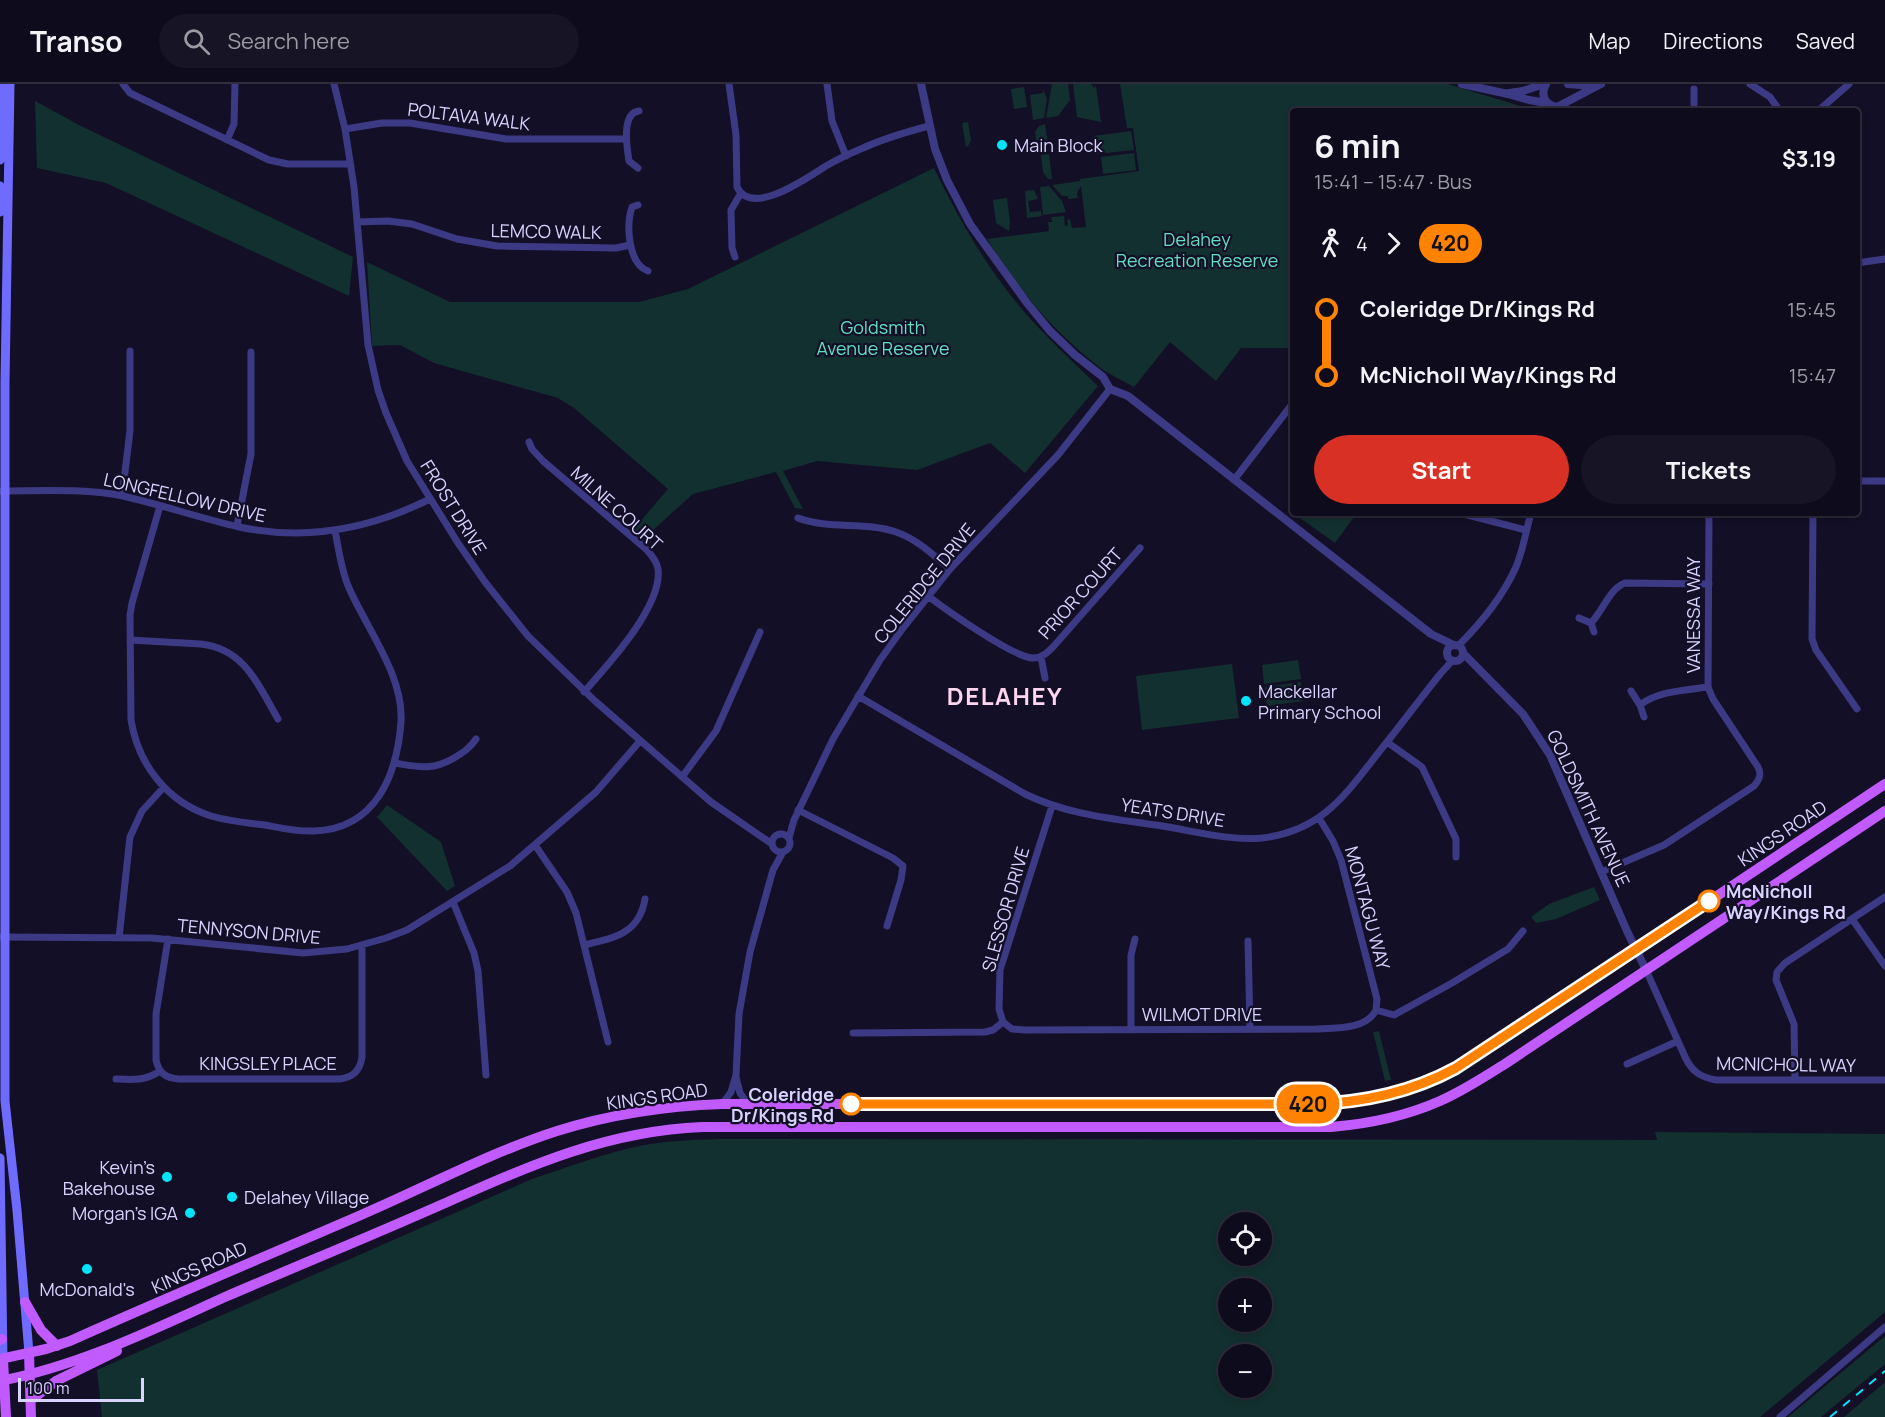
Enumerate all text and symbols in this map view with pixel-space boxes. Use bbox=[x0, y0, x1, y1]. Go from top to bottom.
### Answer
search box bbox=[159, 14, 579, 68]
text: Transo bbox=[30, 22, 123, 60]
icon: search bbox=[180, 25, 213, 58]
text: Search here bbox=[228, 26, 350, 56]
text: Map bbox=[1589, 27, 1630, 55]
text: Directions bbox=[1663, 27, 1763, 55]
text: Saved bbox=[1796, 27, 1855, 55]
street label: POLTAVA WALK bbox=[406, 97, 532, 135]
text: 6 min bbox=[1314, 123, 1401, 168]
place label: Main Block bbox=[1014, 133, 1103, 157]
marker: Main Block bbox=[995, 138, 1009, 152]
text: $3.19 bbox=[1782, 144, 1836, 174]
text: 15:41 – 15:47 · Bus bbox=[1314, 168, 1472, 195]
street label: LEMCO WALK bbox=[490, 218, 602, 244]
park label: Delahey Recreation Reserve bbox=[1116, 227, 1278, 272]
icon: walk bbox=[1314, 227, 1347, 260]
icon: forward bbox=[1377, 227, 1410, 260]
text: 420 bbox=[1431, 229, 1470, 257]
text: 4 bbox=[1356, 230, 1368, 257]
text: Coleridge Dr/Kings Rd bbox=[1360, 294, 1595, 324]
text: 15:45 bbox=[1787, 296, 1836, 323]
park label: Goldsmith Avenue Reserve bbox=[817, 315, 949, 360]
text: McNicholl Way/Kings Rd bbox=[1360, 360, 1617, 390]
text: 15:47 bbox=[1789, 362, 1836, 389]
button: Start bbox=[1314, 435, 1569, 504]
button: Tickets bbox=[1581, 435, 1836, 504]
street label: FROST DRIVE bbox=[415, 455, 493, 559]
street label: MILNE COURT bbox=[566, 460, 668, 556]
street label: LONGFELLOW DRIVE bbox=[101, 467, 269, 527]
street label: COLERIDGE DRIVE bbox=[868, 518, 980, 648]
street label: PRIOR COURT bbox=[1033, 542, 1128, 644]
street label: VANESSA WAY bbox=[1681, 556, 1705, 673]
district label: DELAHEY bbox=[947, 679, 1063, 712]
place label: Mackellar Primary School bbox=[1258, 679, 1382, 724]
marker: Mackellar Primary School bbox=[1239, 694, 1253, 708]
street label: GOLDSMITH AVENUE bbox=[1542, 726, 1636, 890]
street label: YEATS DRIVE bbox=[1119, 792, 1227, 832]
street label: KINGS ROAD bbox=[1733, 795, 1831, 871]
street label: SLESSOR DRIVE bbox=[976, 844, 1034, 974]
street label: MONTAGU WAY bbox=[1340, 844, 1396, 973]
place label: McNicholl Way/Kings Rd bbox=[1726, 879, 1846, 924]
marker: McNicholl Way/Kings Rd bbox=[1698, 890, 1720, 912]
street label: TENNYSON DRIVE bbox=[176, 913, 322, 949]
street label: WILMOT DRIVE bbox=[1142, 1002, 1262, 1026]
street label: KINGSLEY PLACE bbox=[199, 1051, 337, 1075]
street label: MCNICHOLL WAY bbox=[1716, 1051, 1857, 1077]
street label: KINGS ROAD bbox=[605, 1077, 709, 1115]
place label: Coleridge Dr/Kings Rd bbox=[731, 1082, 834, 1127]
line badge: 420 bbox=[1274, 1084, 1342, 1124]
text: 420 bbox=[1288, 1090, 1328, 1118]
marker: Coleridge Dr/Kings Rd bbox=[840, 1093, 862, 1115]
place label: Kevin’s Bakehouse bbox=[63, 1155, 155, 1200]
marker: Kevin’s Bakehouse bbox=[160, 1170, 174, 1184]
place label: Delahey Village bbox=[244, 1185, 369, 1209]
marker: Delahey Village bbox=[225, 1190, 239, 1204]
place label: Morgan's IGA bbox=[72, 1201, 179, 1225]
marker: Morgan's IGA bbox=[183, 1206, 197, 1220]
map controls bbox=[1218, 1212, 1272, 1398]
button: locate bbox=[1218, 1212, 1272, 1266]
street label: KINGS ROAD bbox=[147, 1235, 251, 1299]
marker: McDonald's bbox=[80, 1262, 94, 1276]
place label: McDonald's bbox=[39, 1277, 135, 1301]
button: + bbox=[1218, 1278, 1272, 1332]
button: − bbox=[1218, 1344, 1272, 1398]
scale bar bbox=[18, 1375, 144, 1402]
text: 100 m bbox=[27, 1377, 70, 1399]

